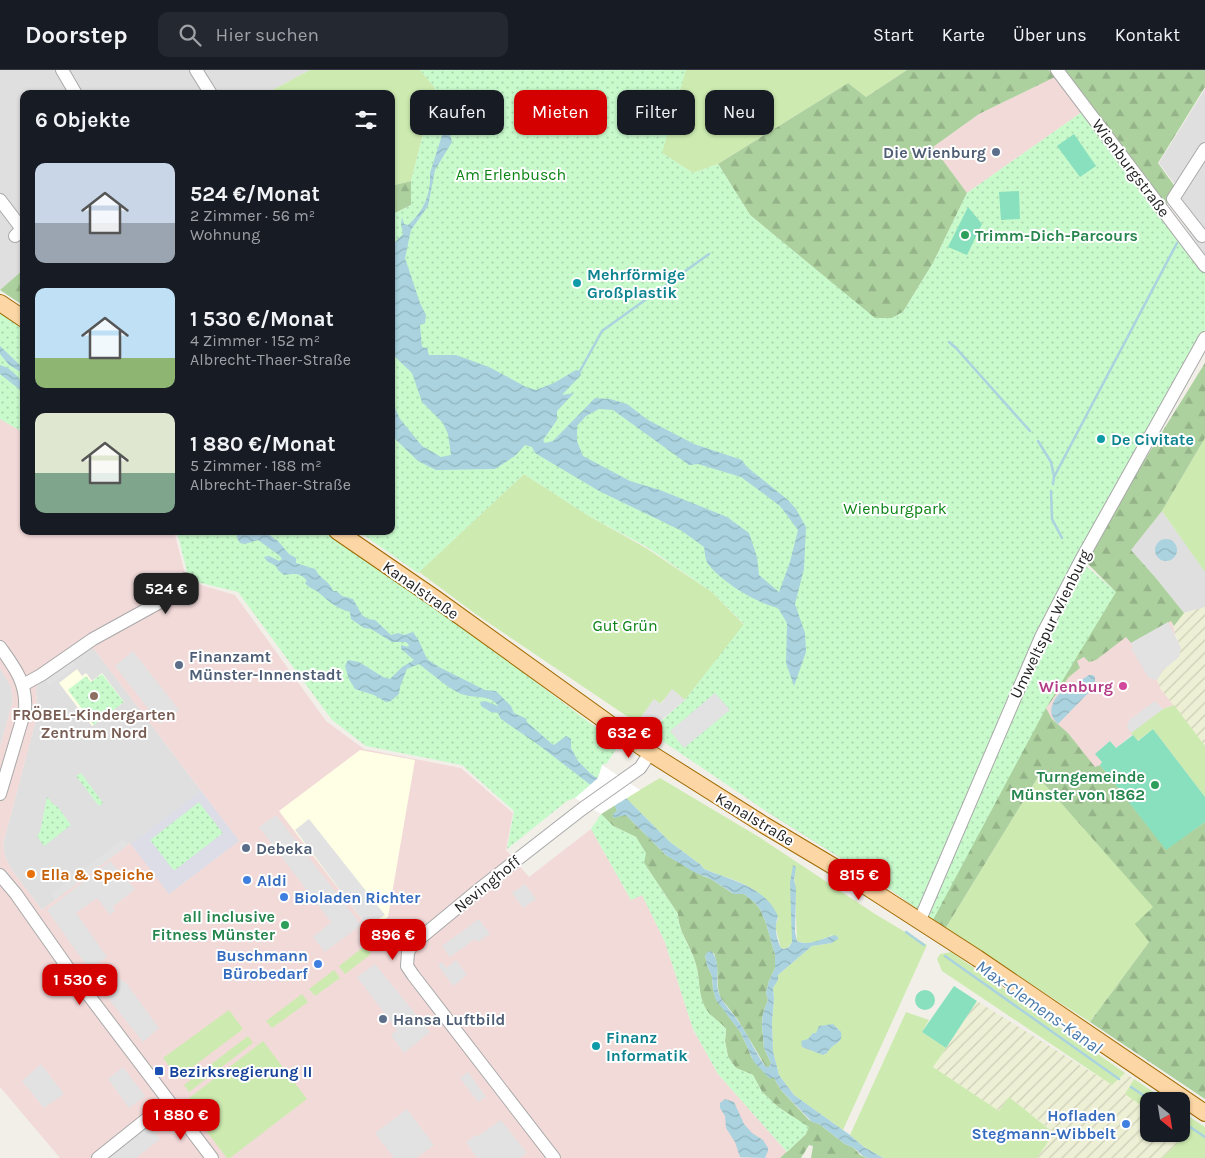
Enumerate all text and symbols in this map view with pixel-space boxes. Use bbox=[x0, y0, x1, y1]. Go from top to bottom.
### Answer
search box bbox=[158, 12, 508, 57]
text: Doorstep bbox=[25, 21, 128, 49]
icon: search bbox=[176, 21, 204, 49]
text: Hier suchen bbox=[216, 24, 319, 46]
text: Start bbox=[873, 24, 914, 46]
text: Karte bbox=[942, 24, 985, 46]
text: Über uns bbox=[1013, 24, 1087, 46]
text: Kontakt bbox=[1115, 24, 1180, 46]
chip: Kaufen bbox=[410, 90, 504, 135]
chip: Mieten bbox=[514, 90, 607, 135]
chip: Filter bbox=[617, 90, 695, 135]
chip: Neu bbox=[705, 90, 774, 135]
icon: filters bbox=[352, 106, 380, 134]
text: 6 Objekte bbox=[35, 108, 130, 132]
street label: Wienburgstraße bbox=[1088, 115, 1174, 221]
place label: Die Wienburg bbox=[883, 143, 986, 162]
marker: Die Wienburg bbox=[990, 146, 1002, 158]
park label: Am Erlenbusch bbox=[456, 165, 566, 184]
text: 524 €/Monat bbox=[190, 182, 320, 206]
icon: home bbox=[75, 183, 135, 243]
text: 2 Zimmer · 56 m² bbox=[190, 206, 315, 225]
text: Wohnung bbox=[190, 225, 260, 244]
place label: Trimm-Dich-Parcours bbox=[975, 226, 1138, 245]
marker: Trimm-Dich-Parcours bbox=[959, 229, 971, 241]
place label: Mehrförmige Großplastik bbox=[587, 265, 685, 302]
marker: Mehrförmige Großplastik bbox=[571, 277, 583, 289]
text: 1 530 €/Monat bbox=[190, 307, 334, 331]
icon: home bbox=[75, 308, 135, 368]
text: 4 Zimmer · 152 m² bbox=[190, 331, 320, 350]
text: Albrecht-Thaer-Straße bbox=[190, 350, 351, 369]
place label: De Civitate bbox=[1111, 430, 1194, 449]
text: 1 880 €/Monat bbox=[190, 432, 336, 456]
icon: home bbox=[75, 433, 135, 493]
marker: De Civitate bbox=[1095, 433, 1107, 445]
text: 5 Zimmer · 188 m² bbox=[190, 456, 322, 475]
text: Albrecht-Thaer-Straße bbox=[190, 475, 351, 494]
park label: Wienburgpark bbox=[843, 499, 947, 518]
street label: Umweltspur Wienburg bbox=[1006, 546, 1094, 702]
street label: Kanalstraße bbox=[379, 557, 463, 623]
pin: 524 € bbox=[131, 572, 201, 615]
text: 524 € bbox=[145, 579, 187, 598]
park label: Gut Grün bbox=[592, 616, 658, 635]
place label: Finanzamt Münster-Innenstadt bbox=[189, 647, 342, 684]
marker: Finanzamt Münster-Innenstadt bbox=[173, 659, 185, 671]
place label: Wienburg bbox=[1039, 676, 1113, 696]
marker: Wienburg bbox=[1117, 680, 1129, 692]
marker: FRÖBEL-Kindergarten Zentrum Nord bbox=[88, 690, 100, 702]
place label: FRÖBEL-Kindergarten Zentrum Nord bbox=[12, 705, 176, 742]
pin: 632 € bbox=[594, 716, 664, 759]
text: 632 € bbox=[607, 723, 651, 742]
place label: Turngemeinde Münster von 1862 bbox=[1011, 767, 1145, 804]
marker: Turngemeinde Münster von 1862 bbox=[1149, 779, 1161, 791]
street label: Kanalstraße bbox=[712, 788, 798, 850]
place label: Debeka bbox=[256, 839, 313, 858]
marker: Debeka bbox=[240, 842, 252, 854]
street label: Nevinghoff bbox=[450, 851, 524, 917]
pin: 815 € bbox=[824, 858, 894, 901]
place label: Ella & Speiche bbox=[41, 865, 154, 884]
text: 815 € bbox=[839, 865, 879, 884]
marker: Ella & Speiche bbox=[25, 868, 37, 880]
place label: Aldi bbox=[257, 871, 287, 890]
marker: Aldi bbox=[241, 874, 253, 886]
place label: Bioladen Richter bbox=[294, 888, 421, 907]
marker: Bioladen Richter bbox=[278, 891, 290, 903]
place label: all inclusive Fitness Münster bbox=[152, 907, 276, 944]
pin: 896 € bbox=[358, 918, 428, 961]
marker: all inclusive Fitness Münster bbox=[279, 919, 291, 931]
text: 896 € bbox=[371, 925, 415, 944]
place label: Buschmann Bürobedarf bbox=[216, 946, 308, 983]
water label: Max-Clemens-Kanal bbox=[972, 955, 1107, 1059]
marker: Buschmann Bürobedarf bbox=[312, 958, 324, 970]
pin: 1 530 € bbox=[34, 964, 126, 1006]
text: 1 530 € bbox=[53, 970, 107, 989]
place label: Hansa Luftbild bbox=[393, 1010, 505, 1029]
marker: Hansa Luftbild bbox=[377, 1013, 389, 1025]
place label: Finanz Informatik bbox=[606, 1028, 688, 1065]
marker: Finanz Informatik bbox=[590, 1040, 602, 1052]
place label: Bezirksregierung II bbox=[169, 1062, 312, 1081]
marker: Bezirksregierung II bbox=[153, 1065, 165, 1077]
north arrow bbox=[1140, 1092, 1190, 1142]
map controls bbox=[1140, 1092, 1190, 1142]
pin: 1 880 € bbox=[135, 1098, 227, 1141]
text: 1 880 € bbox=[154, 1105, 208, 1124]
place label: Hofladen Stegmann-Wibbelt bbox=[972, 1106, 1116, 1143]
marker: Hofladen Stegmann-Wibbelt bbox=[1120, 1118, 1132, 1130]

